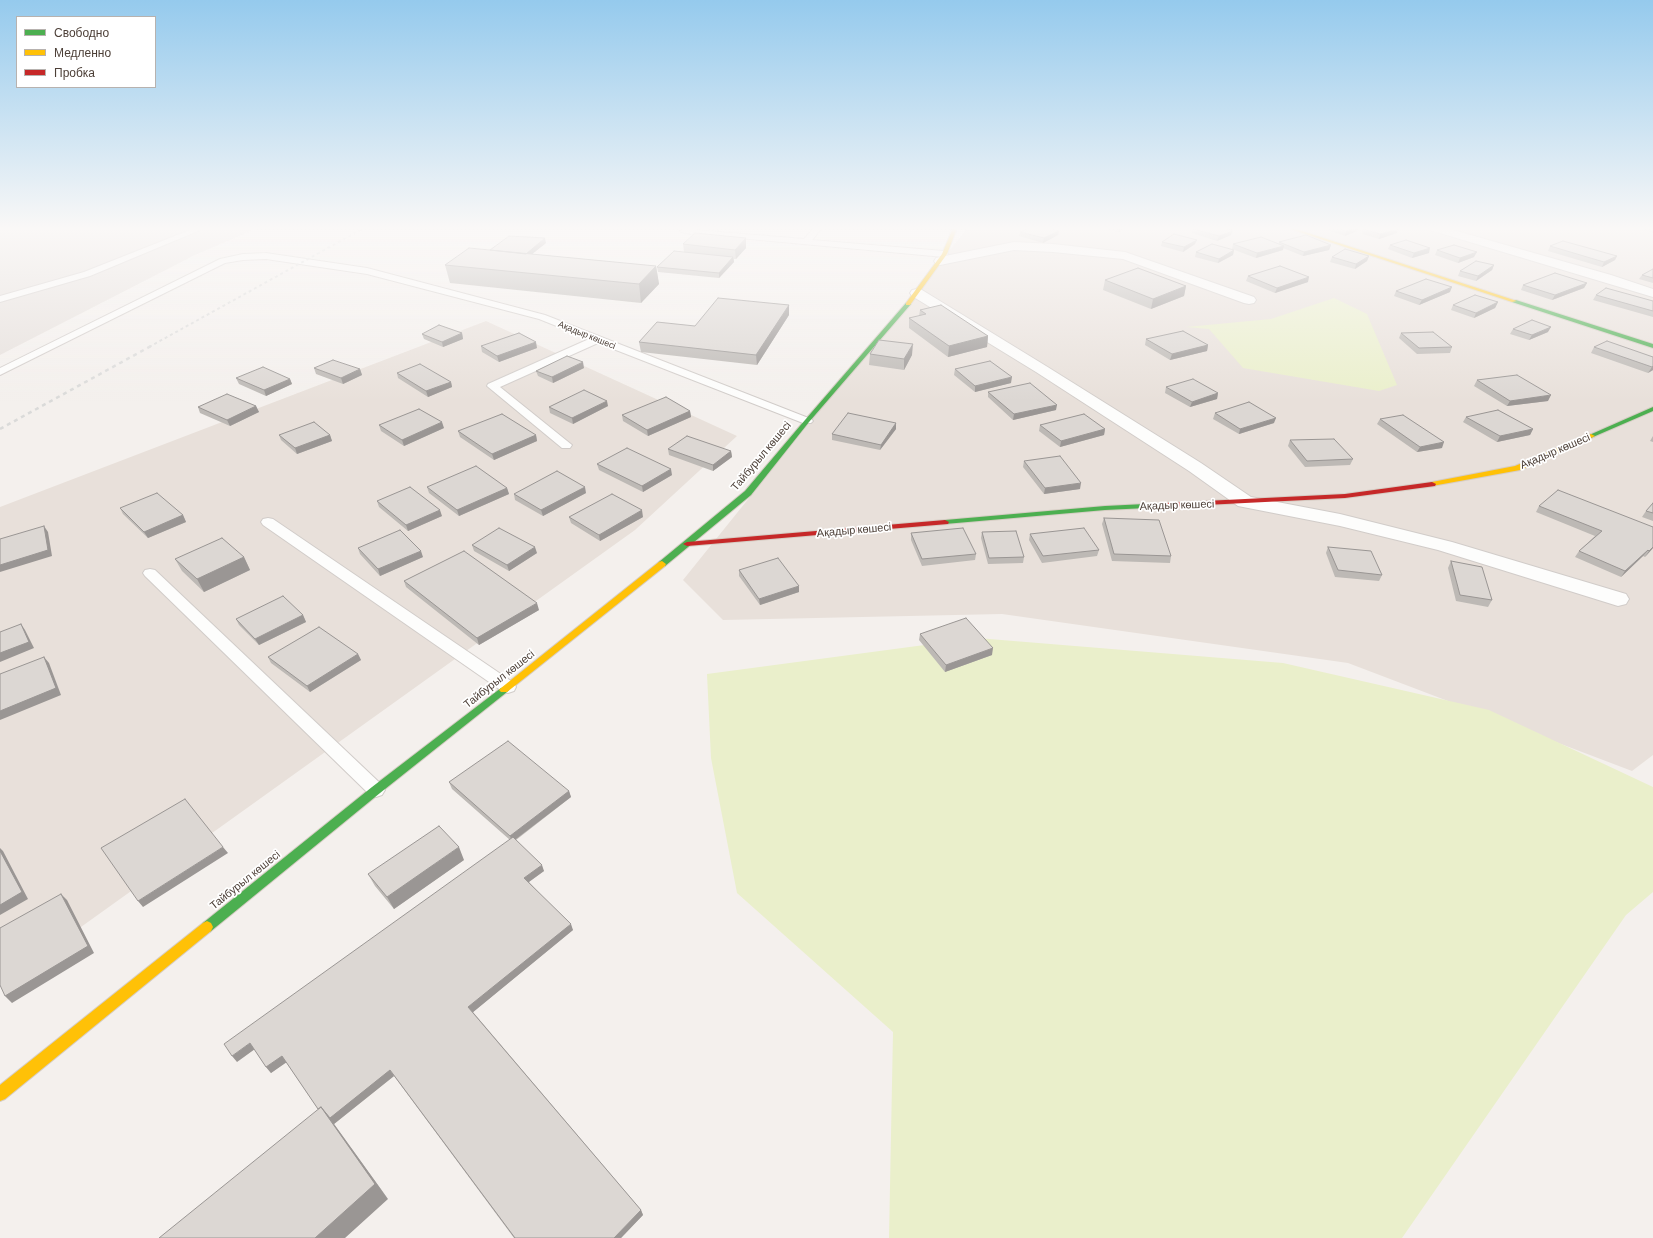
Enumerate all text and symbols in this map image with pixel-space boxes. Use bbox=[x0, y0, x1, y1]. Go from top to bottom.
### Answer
legend bbox=[16, 16, 156, 88]
text: Свободно bbox=[54, 25, 109, 39]
text: Медленно bbox=[54, 45, 111, 59]
text: Пробка bbox=[54, 65, 95, 79]
street label: Ақадыр көшесі bbox=[557, 319, 617, 351]
street label: Тайбурыл көшесі bbox=[728, 419, 794, 493]
street label: Ақадыр көшесі bbox=[1518, 430, 1592, 472]
street label: Ақадыр көшесі bbox=[1139, 497, 1215, 513]
street label: Ақадыр көшесі bbox=[816, 520, 892, 540]
street label: Тайбурыл көшесі bbox=[461, 647, 537, 711]
street label: Тайбурыл көшесі bbox=[207, 848, 283, 912]

